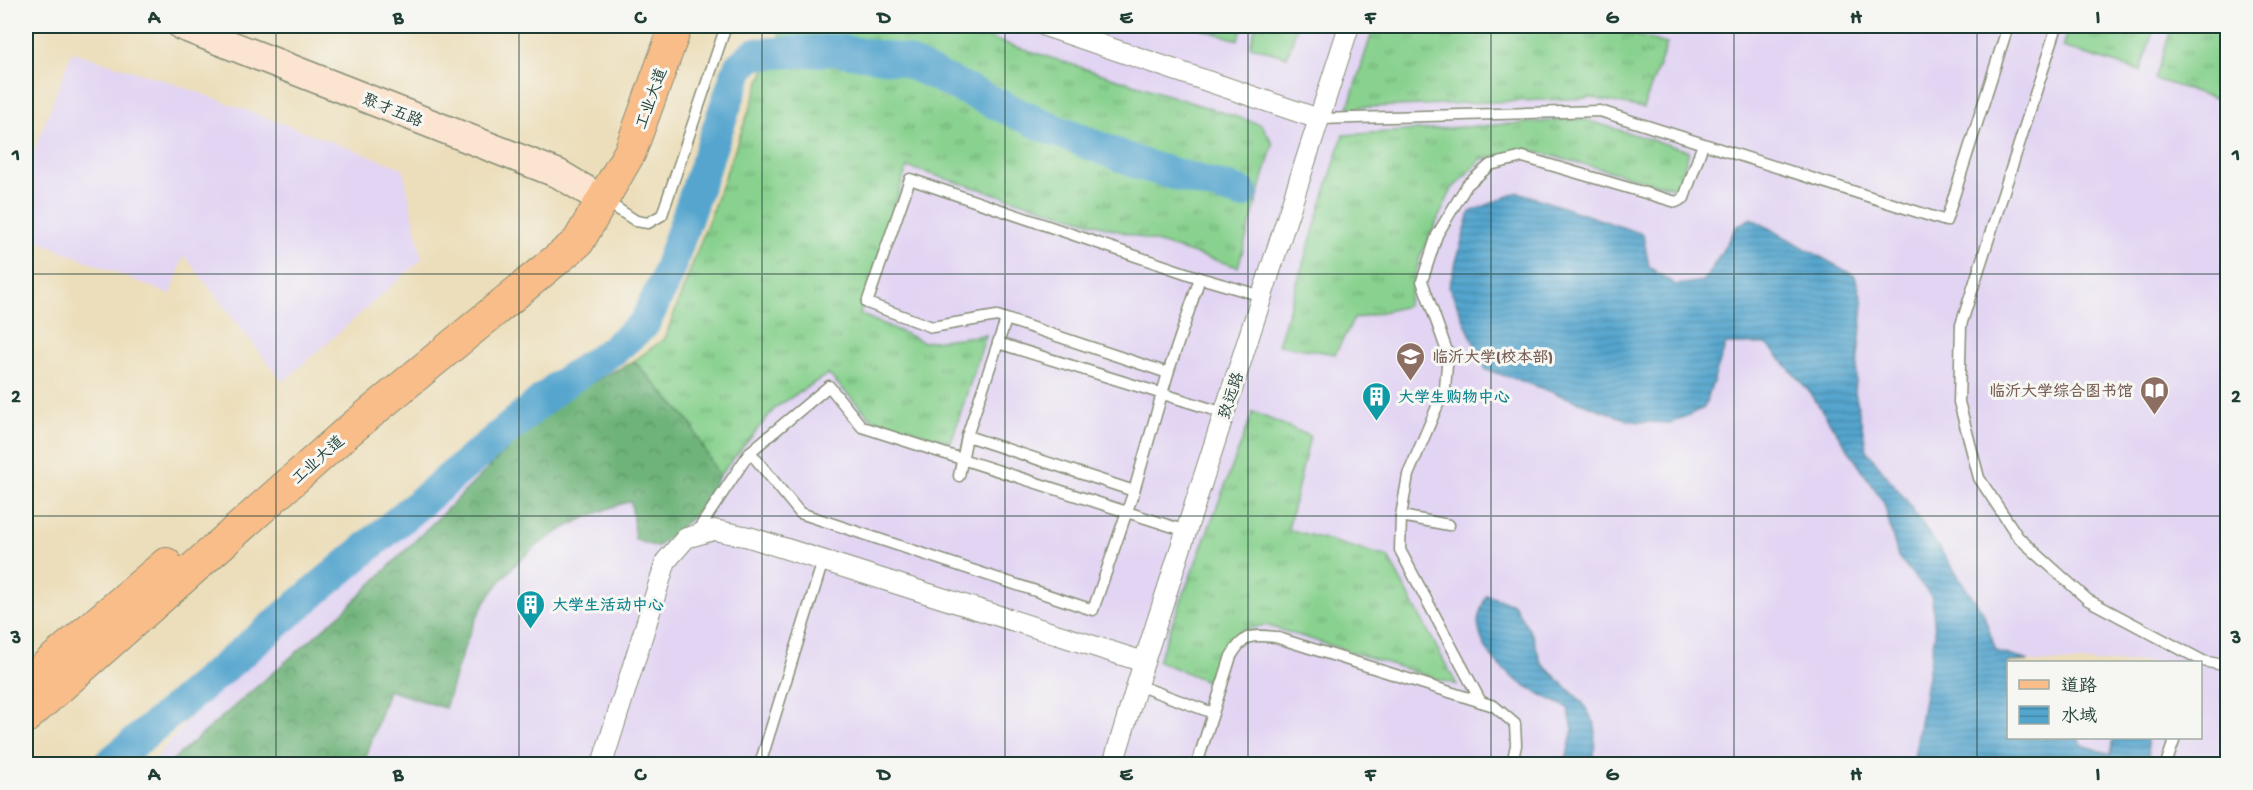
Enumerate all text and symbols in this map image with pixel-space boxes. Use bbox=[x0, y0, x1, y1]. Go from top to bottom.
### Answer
text: A bbox=[147, 8, 162, 31]
text: B bbox=[392, 8, 404, 31]
text: C bbox=[634, 8, 648, 31]
text: D bbox=[875, 8, 891, 31]
text: E bbox=[1120, 8, 1134, 31]
text: F bbox=[1364, 8, 1377, 31]
text: G bbox=[1606, 8, 1620, 31]
text: H bbox=[1850, 8, 1862, 31]
text: I bbox=[2096, 8, 2101, 31]
street label: 工业大道 bbox=[632, 66, 673, 133]
street label: 聚才五路 bbox=[358, 90, 426, 133]
text: 1 bbox=[11, 145, 20, 168]
text: 1 bbox=[2231, 145, 2240, 168]
school or university icon: 临沂大学(校本部) bbox=[1395, 340, 1427, 382]
place label: 临沂大学(校本部) bbox=[1432, 348, 1553, 369]
street label: 致远路 bbox=[1215, 370, 1250, 422]
library icon: 临沂大学综合图书馆 bbox=[2138, 374, 2170, 416]
building icon: 大学生购物中心 bbox=[1361, 380, 1393, 422]
place label: 临沂大学综合图书馆 bbox=[1989, 382, 2133, 403]
text: 2 bbox=[11, 387, 21, 410]
text: 2 bbox=[2231, 387, 2241, 410]
place label: 大学生购物中心 bbox=[1398, 388, 1510, 409]
street label: 工业大道 bbox=[289, 432, 349, 490]
building icon: 大学生活动中心 bbox=[515, 588, 547, 630]
place label: 大学生活动中心 bbox=[552, 596, 664, 617]
text: 3 bbox=[10, 628, 21, 651]
text: 3 bbox=[2230, 628, 2241, 651]
legend bbox=[2007, 661, 2202, 739]
text: 道路 bbox=[2061, 676, 2097, 698]
text: 水域 bbox=[2061, 706, 2097, 728]
text: A bbox=[147, 765, 162, 788]
text: B bbox=[392, 765, 404, 788]
text: C bbox=[634, 765, 648, 788]
text: D bbox=[875, 765, 891, 788]
text: E bbox=[1120, 765, 1134, 788]
text: F bbox=[1364, 765, 1377, 788]
text: G bbox=[1606, 765, 1620, 788]
text: H bbox=[1850, 765, 1862, 788]
text: I bbox=[2096, 765, 2101, 788]

